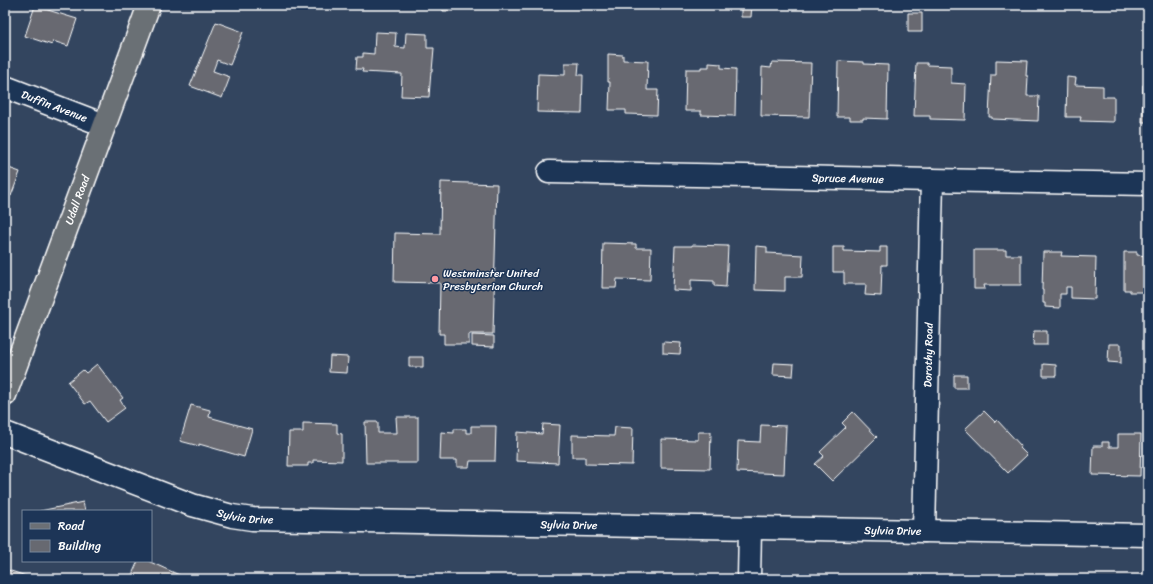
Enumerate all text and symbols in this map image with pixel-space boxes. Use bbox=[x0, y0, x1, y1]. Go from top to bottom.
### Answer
street label: Duffin Avenue bbox=[18, 85, 91, 128]
street label: Spruce Avenue bbox=[812, 168, 885, 189]
street label: Udall Road bbox=[60, 172, 96, 227]
place label: Westminster United Presbyterian Church bbox=[443, 264, 543, 296]
marker: Westminster United Presbyterian Church bbox=[430, 274, 440, 284]
street label: Dorothy Road bbox=[918, 321, 939, 388]
street label: Sylvia Drive bbox=[214, 503, 274, 529]
legend bbox=[22, 510, 152, 562]
text: Road bbox=[58, 515, 85, 537]
street label: Sylvia Drive bbox=[540, 515, 598, 535]
street label: Sylvia Drive bbox=[864, 521, 922, 541]
text: Building bbox=[58, 535, 101, 557]

